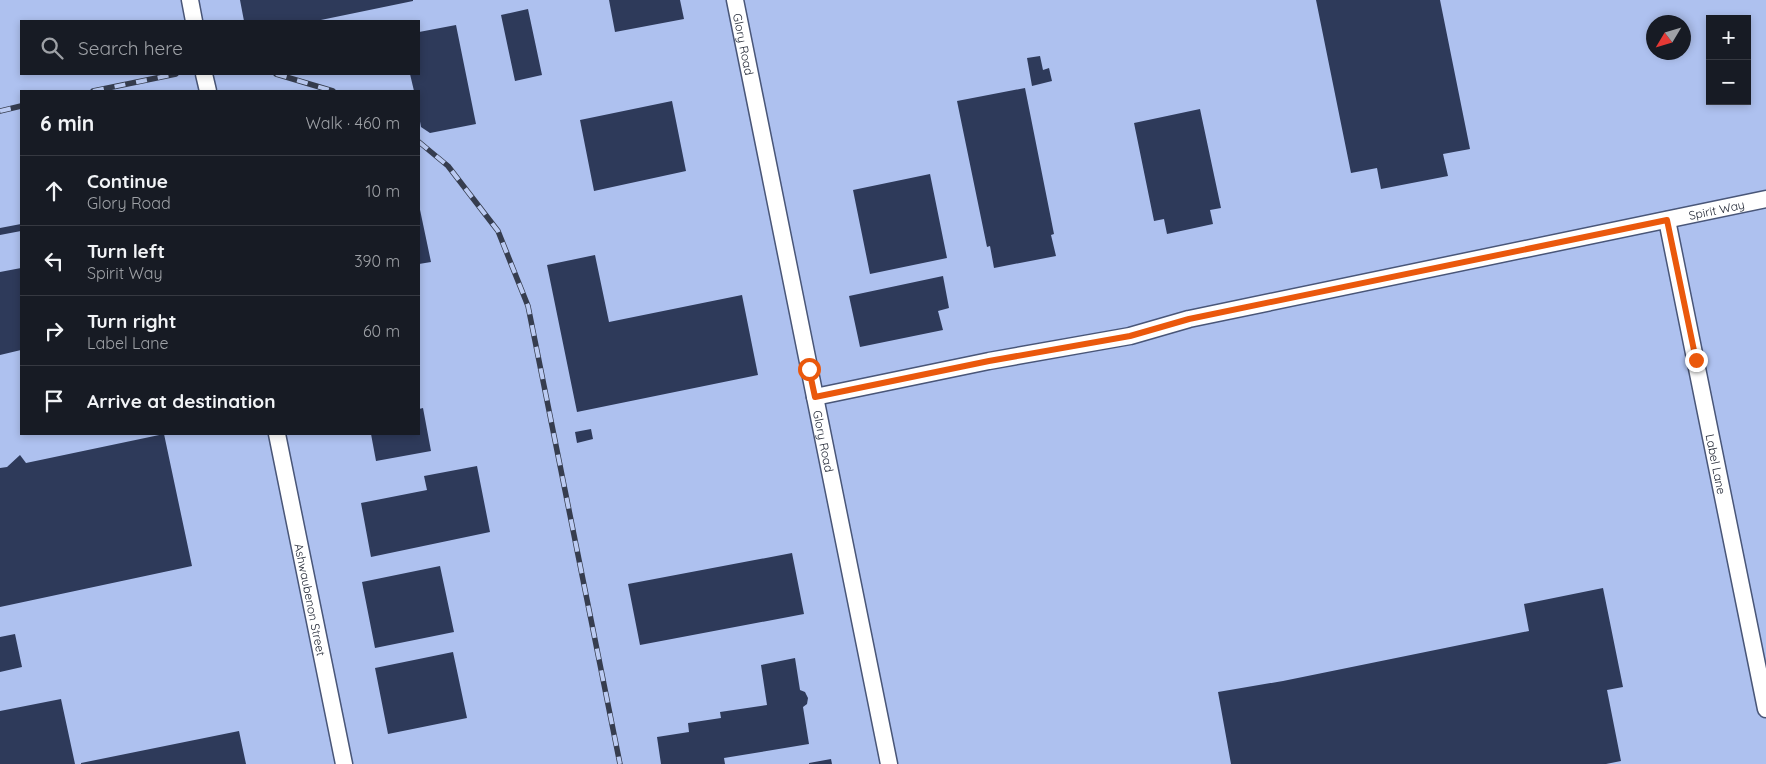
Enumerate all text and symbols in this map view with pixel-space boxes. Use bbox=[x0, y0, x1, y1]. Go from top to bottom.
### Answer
street label: Glory Road bbox=[730, 12, 757, 76]
north arrow bbox=[1646, 15, 1691, 60]
map controls bbox=[1706, 15, 1751, 105]
button: + bbox=[1706, 15, 1751, 60]
search box bbox=[20, 20, 420, 75]
icon: search bbox=[38, 34, 66, 62]
text: Search here bbox=[78, 36, 183, 60]
button: − bbox=[1706, 60, 1751, 105]
text: 6 min bbox=[40, 110, 94, 136]
text: Walk · 460 m bbox=[305, 113, 400, 133]
text: Continue bbox=[87, 169, 168, 193]
icon: ahead bbox=[40, 177, 68, 205]
text: 10 m bbox=[366, 181, 400, 201]
text: Glory Road bbox=[87, 193, 171, 213]
street label: Spirit Way bbox=[1687, 196, 1746, 222]
text: Turn left bbox=[87, 239, 165, 263]
icon: left bbox=[40, 247, 68, 275]
text: 390 m bbox=[354, 251, 400, 271]
text: Spirit Way bbox=[87, 263, 163, 283]
text: Turn right bbox=[87, 309, 176, 333]
icon: right bbox=[40, 317, 68, 345]
text: 60 m bbox=[363, 321, 400, 341]
text: Label Lane bbox=[87, 333, 169, 353]
route end bbox=[1685, 349, 1708, 372]
route start bbox=[798, 358, 821, 381]
icon: arrive bbox=[40, 387, 68, 415]
text: Arrive at destination bbox=[87, 389, 276, 413]
street label: Glory Road bbox=[810, 409, 837, 473]
street label: Label Lane bbox=[1703, 433, 1730, 496]
street label: Ashwaubenon Street bbox=[292, 542, 329, 657]

